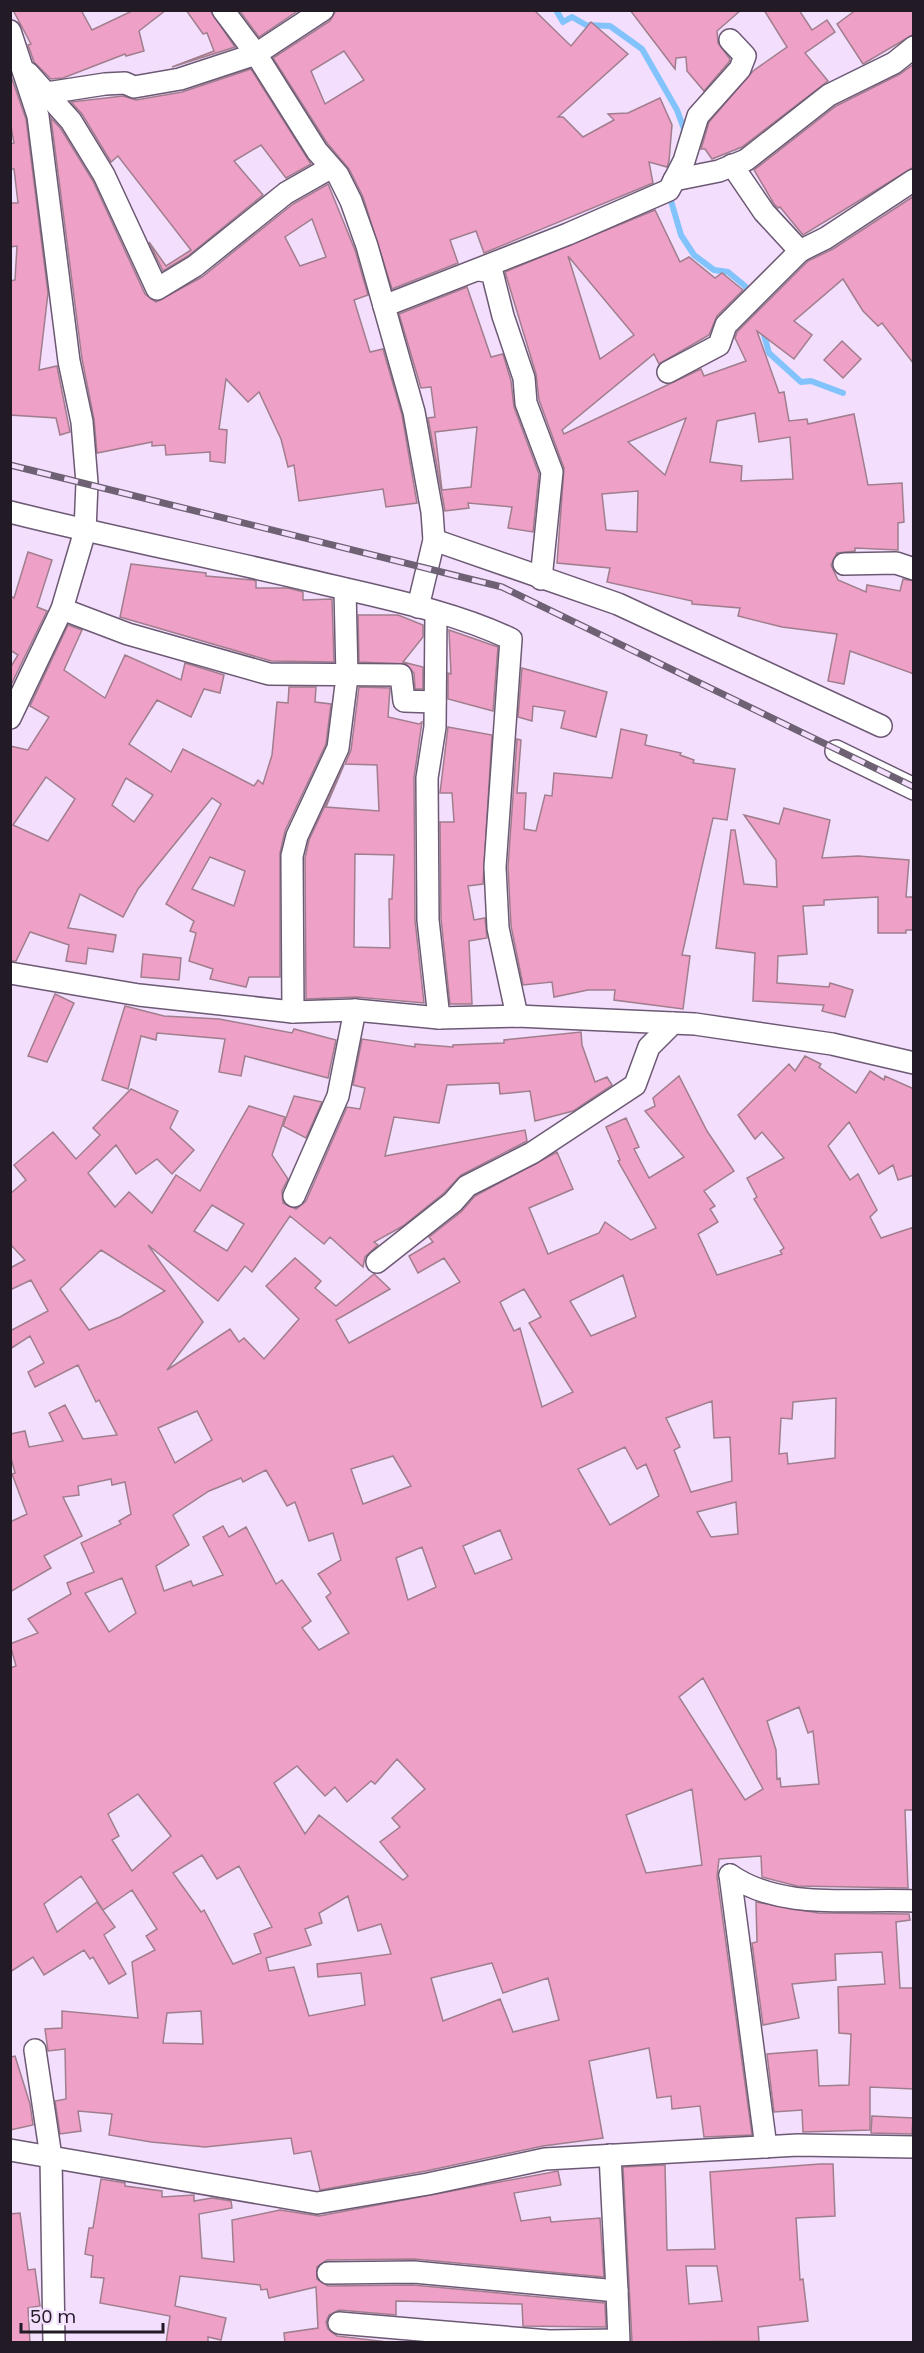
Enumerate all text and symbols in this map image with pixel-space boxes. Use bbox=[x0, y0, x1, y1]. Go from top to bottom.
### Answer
scale bar bbox=[21, 2296, 164, 2334]
text: 50 m bbox=[30, 2304, 76, 2329]

